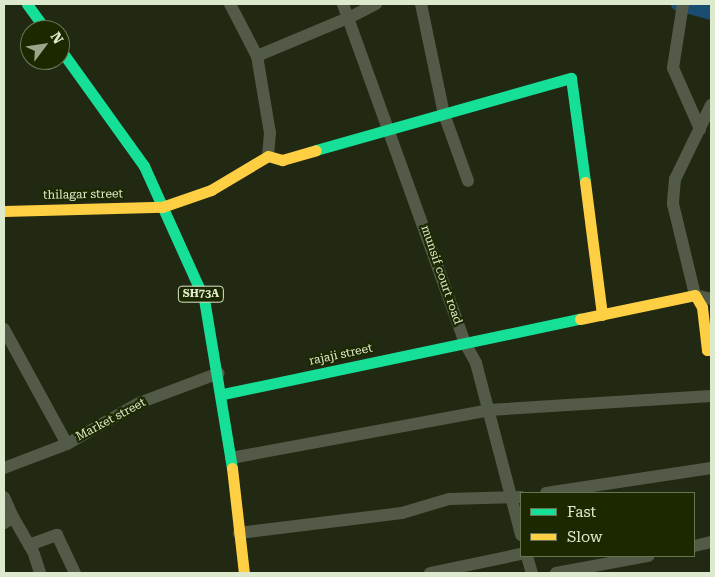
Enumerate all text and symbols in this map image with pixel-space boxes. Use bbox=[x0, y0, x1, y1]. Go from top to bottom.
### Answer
north arrow bbox=[20, 20, 70, 70]
text: N bbox=[47, 29, 67, 47]
street label: thilagar street bbox=[43, 187, 123, 203]
street label: munsif court road bbox=[417, 224, 465, 326]
road number: SH73A bbox=[177, 286, 225, 302]
street label: rajaji street bbox=[308, 341, 374, 369]
street label: Market street bbox=[74, 396, 148, 444]
legend bbox=[520, 492, 695, 557]
text: Fast bbox=[567, 503, 596, 521]
text: Slow bbox=[567, 528, 602, 546]

